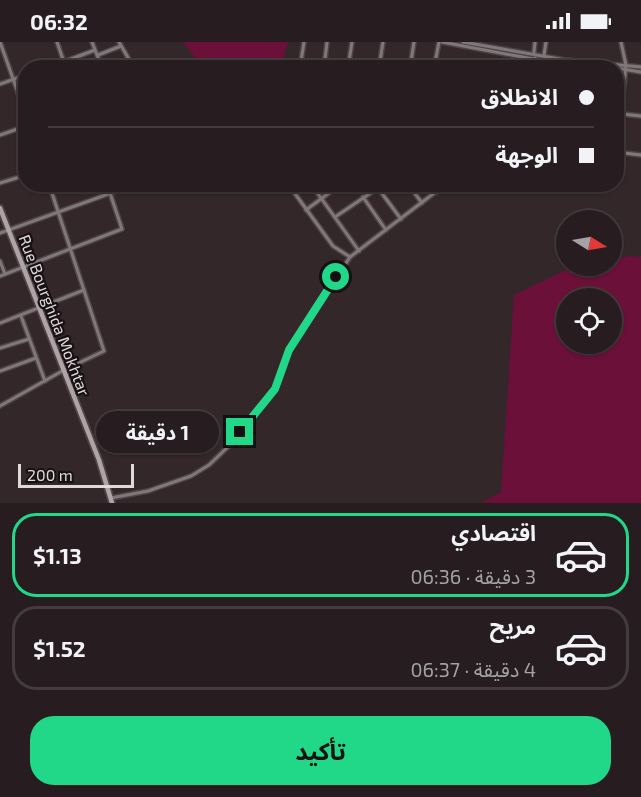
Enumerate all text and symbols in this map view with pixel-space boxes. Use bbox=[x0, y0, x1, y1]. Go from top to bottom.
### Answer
text: 06:32 bbox=[30, 8, 88, 34]
text: الانطلاق bbox=[481, 83, 558, 109]
text: الوجهة bbox=[495, 141, 558, 167]
north arrow bbox=[556, 210, 622, 276]
map controls bbox=[556, 210, 622, 354]
street label: Rue Bourghida Mokhtar bbox=[15, 232, 95, 399]
route start bbox=[322, 263, 349, 290]
button: locate bbox=[556, 288, 622, 354]
callout: 1 دقيقة bbox=[96, 411, 219, 453]
route end bbox=[226, 418, 253, 445]
text: 1 دقيقة bbox=[126, 420, 189, 444]
scale bar bbox=[18, 461, 134, 489]
text: 200 m bbox=[27, 465, 73, 484]
text: اقتصادي bbox=[451, 519, 536, 545]
icon: car bbox=[554, 528, 608, 582]
text: $1.13 bbox=[33, 542, 82, 568]
text: 3 دقيقة · 06:36 bbox=[410, 564, 536, 588]
text: مريح bbox=[490, 612, 536, 638]
icon: car bbox=[554, 621, 608, 675]
text: $1.52 bbox=[33, 635, 86, 661]
text: 4 دقيقة · 06:37 bbox=[410, 657, 536, 681]
button: تأكيد bbox=[30, 716, 611, 785]

